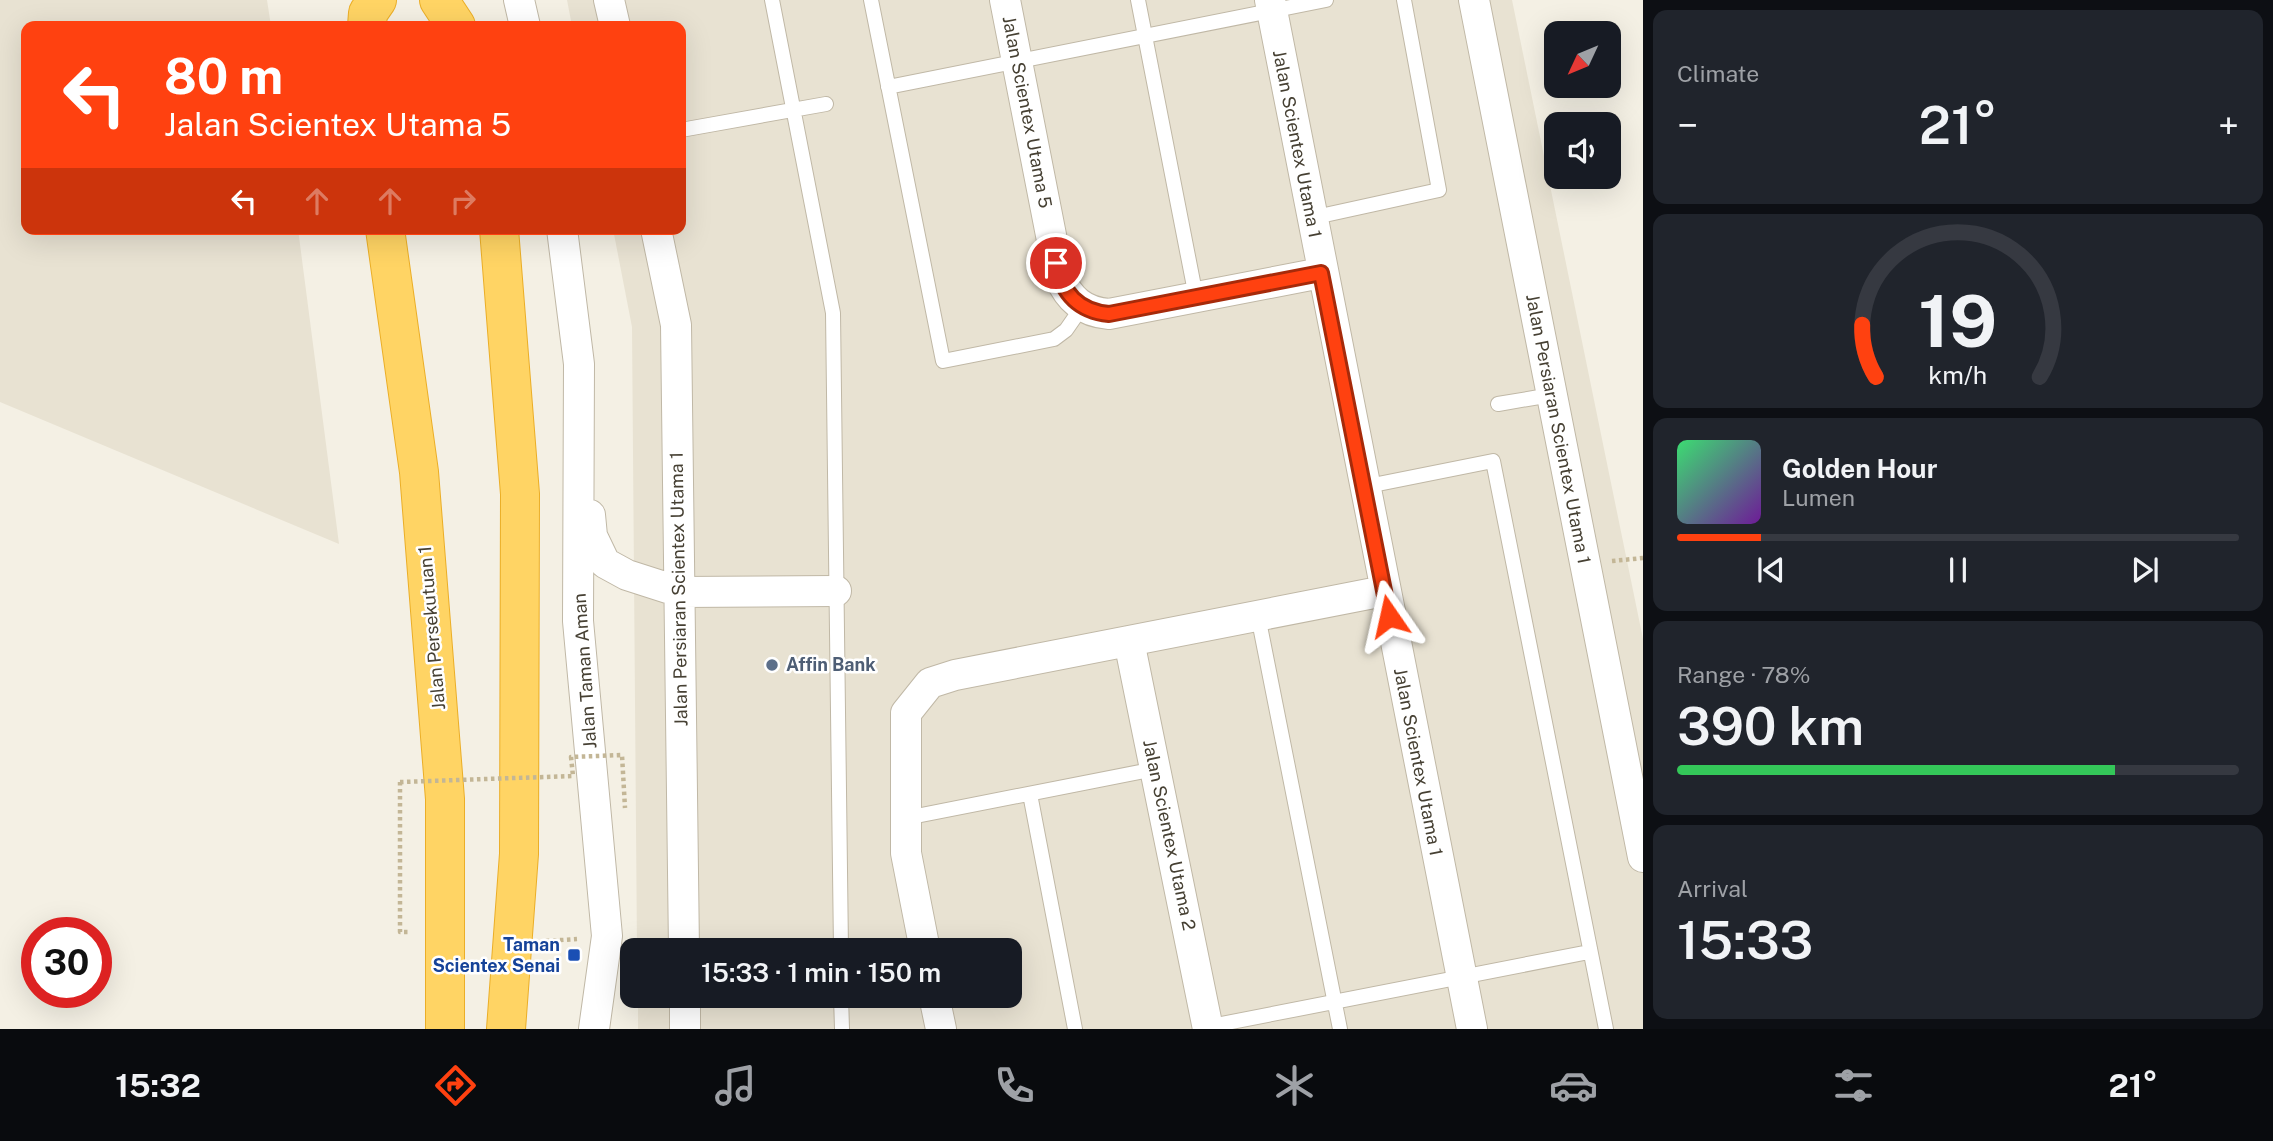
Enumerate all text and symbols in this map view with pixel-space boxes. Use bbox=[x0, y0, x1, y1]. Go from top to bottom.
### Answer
street label: Jalan Scientex Utama 5 bbox=[999, 14, 1056, 210]
north arrow bbox=[1544, 21, 1620, 98]
map controls bbox=[1544, 21, 1621, 189]
text: 80 m bbox=[164, 47, 283, 105]
street label: Jalan Scientex Utama 1 bbox=[1269, 48, 1326, 240]
icon: left bbox=[49, 49, 140, 140]
text: Climate bbox=[1677, 60, 1759, 87]
text: 21° bbox=[1919, 95, 1997, 156]
text: − bbox=[1677, 103, 1698, 148]
text: + bbox=[2218, 103, 2239, 148]
text: Jalan Scientex Utama 5 bbox=[164, 106, 511, 143]
button: sound bbox=[1544, 112, 1621, 189]
icon: left bbox=[225, 182, 263, 220]
icon: ahead bbox=[298, 182, 336, 220]
icon: ahead bbox=[371, 182, 409, 220]
icon: right bbox=[444, 182, 482, 220]
pin bbox=[1026, 233, 1086, 293]
icon: arrive bbox=[1037, 244, 1075, 282]
text: 19 bbox=[1918, 278, 1998, 363]
street label: Jalan Persiaran Scientex Utama 1 bbox=[1522, 292, 1595, 566]
text: km/h bbox=[1929, 359, 1987, 389]
street label: Jalan Persiaran Scientex Utama 1 bbox=[666, 452, 691, 726]
text: Golden Hour bbox=[1782, 453, 1937, 484]
text: Lumen bbox=[1782, 484, 1855, 511]
street label: Jalan Persekutuan 1 bbox=[414, 545, 449, 711]
icon: previous bbox=[1752, 551, 1790, 589]
icon: pause bbox=[1939, 551, 1977, 589]
icon: next bbox=[2126, 551, 2164, 589]
position arrow bbox=[1352, 579, 1426, 653]
street label: Jalan Taman Aman bbox=[569, 593, 600, 749]
place label: Affin Bank bbox=[786, 654, 876, 675]
marker: Affin Bank bbox=[764, 657, 780, 673]
text: Range · 78% bbox=[1677, 661, 1810, 688]
street label: Jalan Scientex Utama 1 bbox=[1390, 666, 1447, 858]
text: 390 km bbox=[1677, 696, 1864, 757]
street label: Jalan Scientex Utama 2 bbox=[1139, 738, 1200, 932]
text: Arrival bbox=[1677, 875, 1748, 902]
text: 15:33 bbox=[1677, 910, 1813, 971]
speed limit sign: 30 bbox=[21, 917, 112, 1008]
place label: Taman Scientex Senai bbox=[432, 934, 560, 976]
marker: Taman Scientex Senai bbox=[566, 947, 582, 963]
text: 15:33 · 1 min · 150 m bbox=[701, 957, 941, 988]
icon: directions bbox=[431, 1061, 480, 1110]
icon: music bbox=[711, 1061, 760, 1110]
icon: phone bbox=[990, 1061, 1039, 1110]
icon: climate bbox=[1270, 1061, 1319, 1110]
icon: car bbox=[1549, 1061, 1598, 1110]
icon: filters bbox=[1829, 1061, 1878, 1110]
text: 15:32 bbox=[115, 1067, 201, 1104]
text: 21° bbox=[2109, 1067, 2158, 1104]

